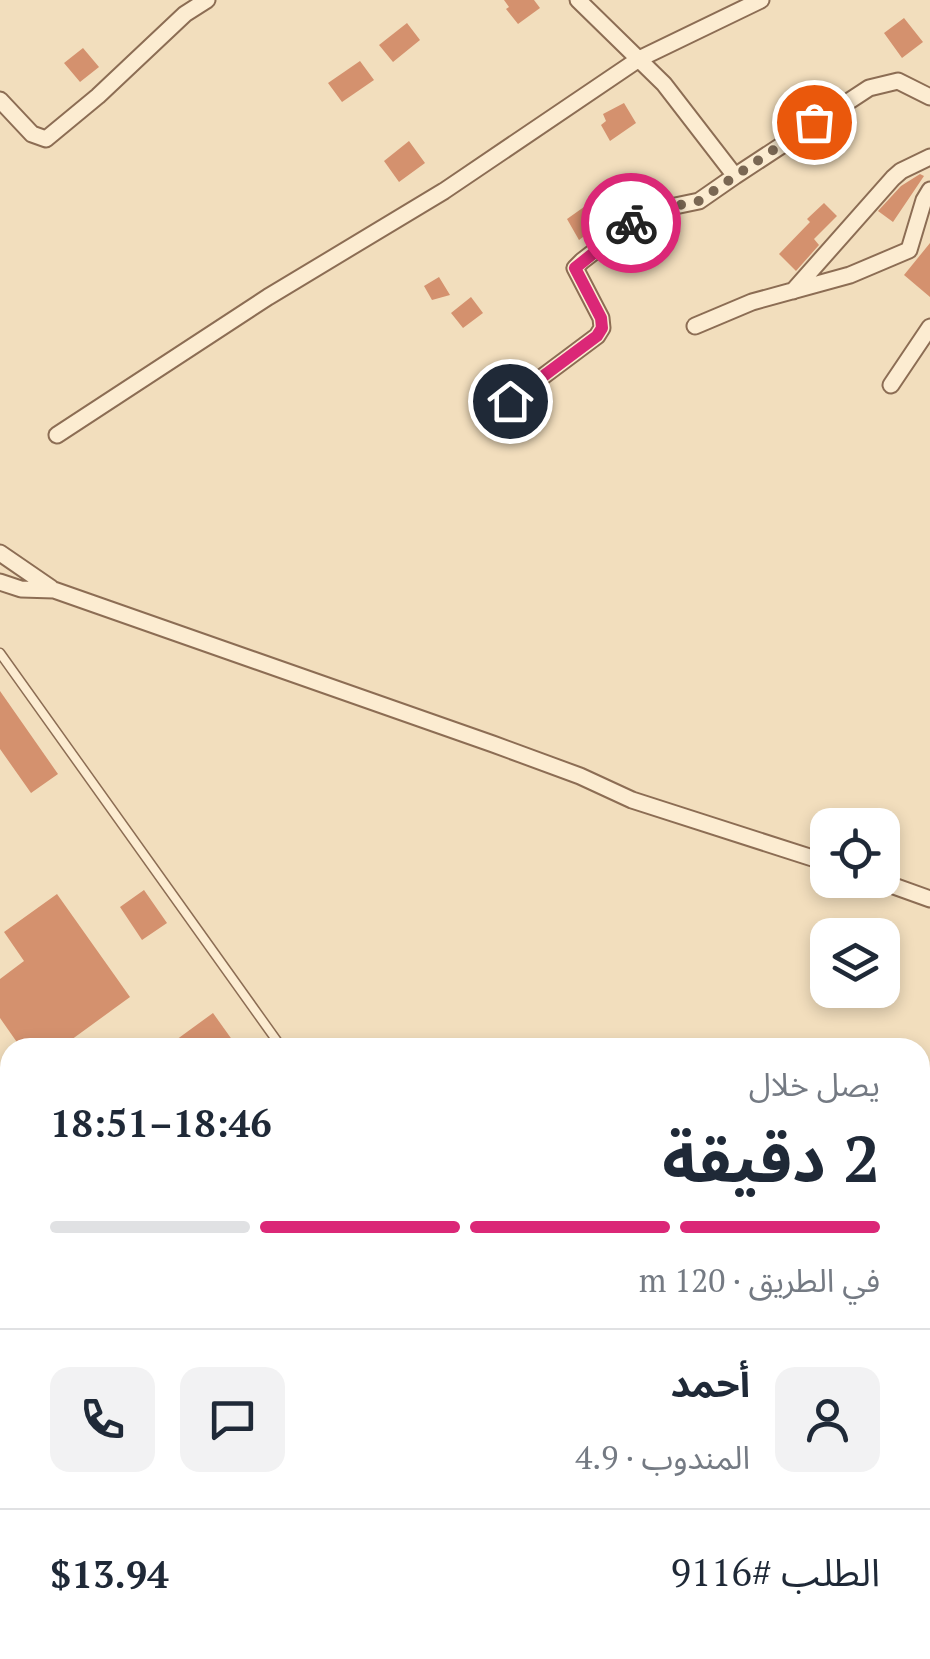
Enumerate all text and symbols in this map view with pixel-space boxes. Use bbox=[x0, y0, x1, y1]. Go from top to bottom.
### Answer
pin bbox=[772, 80, 857, 165]
icon: bag bbox=[787, 95, 842, 150]
courier bbox=[581, 173, 681, 273]
icon: bike bbox=[604, 196, 659, 251]
pin bbox=[468, 359, 553, 444]
icon: home bbox=[483, 374, 538, 429]
map controls bbox=[810, 808, 900, 1008]
button: locate bbox=[810, 808, 900, 898]
button: layers bbox=[810, 918, 900, 1008]
text: يصل خلال bbox=[749, 1063, 880, 1105]
text: 18:46–18:51 bbox=[50, 1098, 272, 1148]
text: 2 دقيقة bbox=[662, 1114, 880, 1201]
text: في الطريق · 120 m bbox=[639, 1259, 880, 1301]
text: أحمد bbox=[670, 1358, 750, 1408]
button: phone bbox=[50, 1367, 155, 1472]
button: chat bbox=[180, 1367, 285, 1472]
button: person bbox=[775, 1367, 880, 1472]
text: المندوب · 4.9 bbox=[575, 1436, 750, 1478]
text: الطلب #9116 bbox=[671, 1547, 880, 1597]
text: $13.94 bbox=[50, 1549, 169, 1599]

